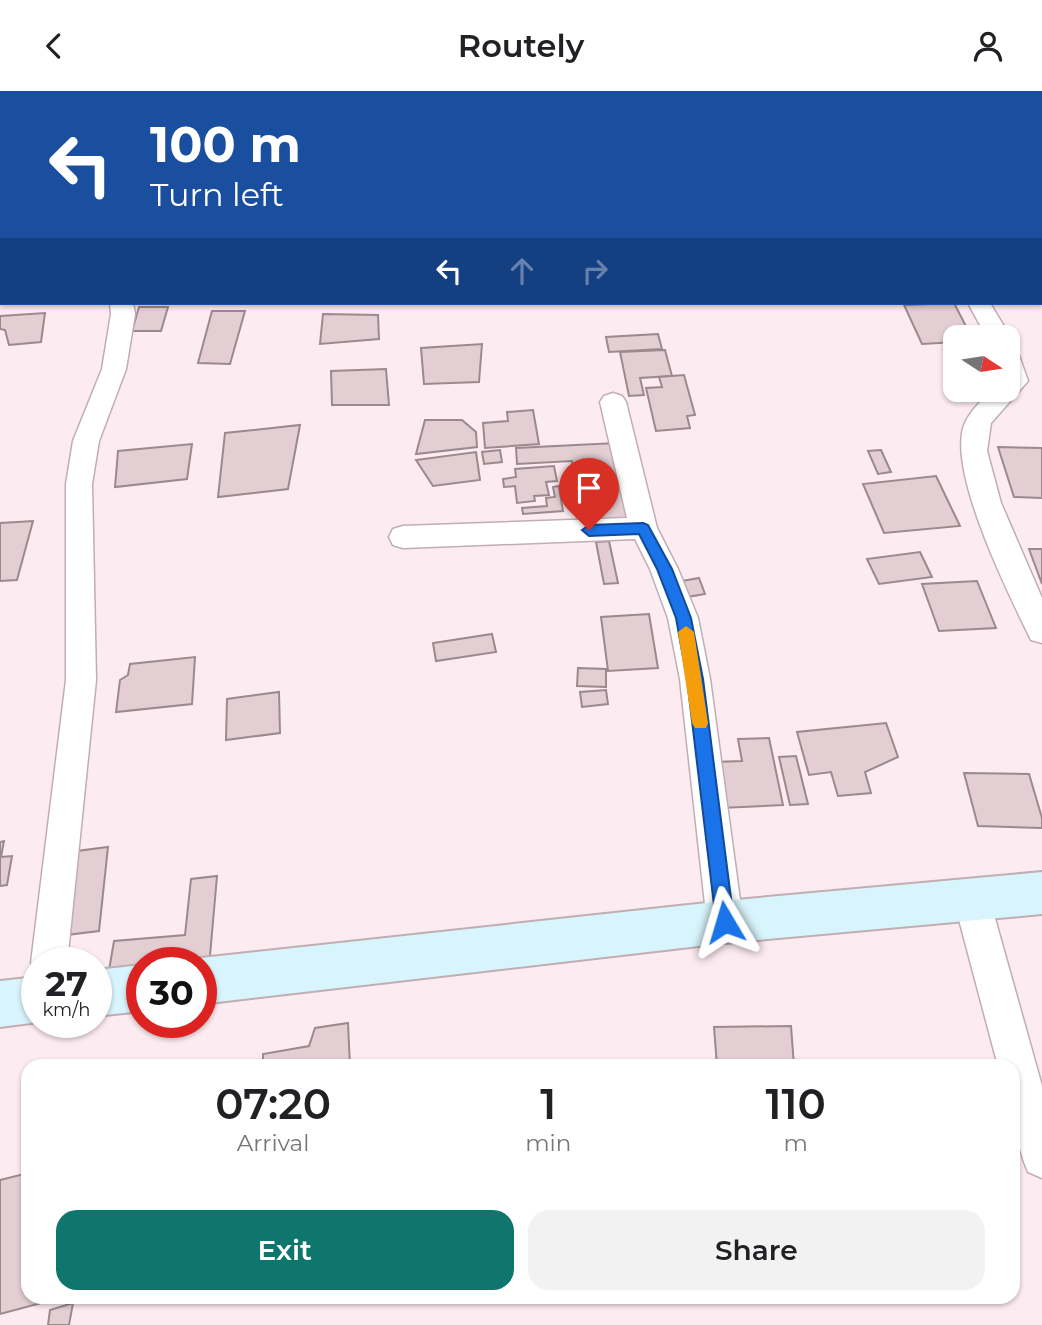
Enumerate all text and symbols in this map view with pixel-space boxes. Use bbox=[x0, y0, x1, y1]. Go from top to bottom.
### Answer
text: Routely bbox=[458, 26, 584, 65]
icon: back bbox=[35, 27, 73, 65]
icon: person bbox=[969, 27, 1007, 65]
text: 100 m bbox=[150, 115, 301, 174]
icon: left bbox=[35, 119, 126, 210]
text: Turn left bbox=[150, 175, 284, 214]
icon: left bbox=[430, 252, 468, 290]
icon: ahead bbox=[503, 252, 541, 290]
icon: right bbox=[576, 252, 614, 290]
north arrow bbox=[943, 325, 1020, 403]
map controls bbox=[943, 325, 1020, 402]
pin bbox=[559, 458, 619, 530]
icon: arrive bbox=[570, 469, 608, 507]
position arrow bbox=[688, 885, 762, 959]
speed limit sign: 30 bbox=[126, 947, 217, 1038]
text: 27 bbox=[45, 962, 88, 1005]
text: km/h bbox=[42, 999, 91, 1021]
text: 07:20 bbox=[215, 1078, 331, 1130]
text: 1 bbox=[540, 1078, 556, 1130]
text: 110 bbox=[766, 1078, 826, 1130]
text: Arrival bbox=[237, 1129, 309, 1157]
text: min bbox=[525, 1129, 571, 1157]
text: m bbox=[783, 1129, 808, 1157]
button: Exit bbox=[56, 1210, 514, 1290]
button: Share bbox=[528, 1210, 985, 1290]

